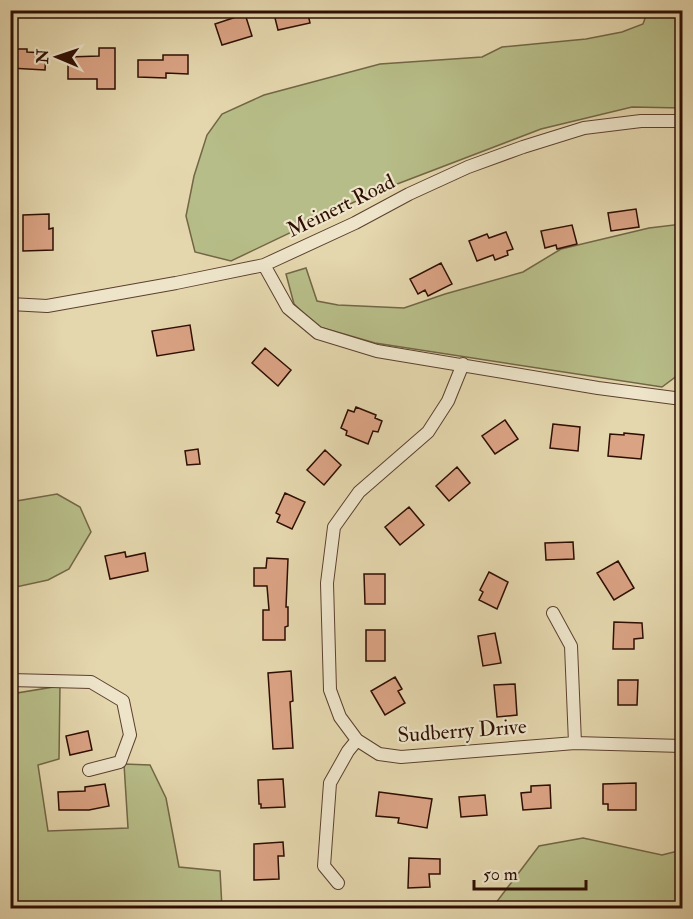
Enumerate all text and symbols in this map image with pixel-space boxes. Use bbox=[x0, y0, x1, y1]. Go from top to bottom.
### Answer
north arrow bbox=[27, 27, 87, 87]
text: N bbox=[33, 48, 53, 65]
street label: Meinert Road bbox=[283, 168, 400, 244]
street label: Sudberry Drive bbox=[397, 713, 528, 749]
scale bar bbox=[474, 853, 586, 891]
text: 50 m bbox=[483, 863, 518, 886]

